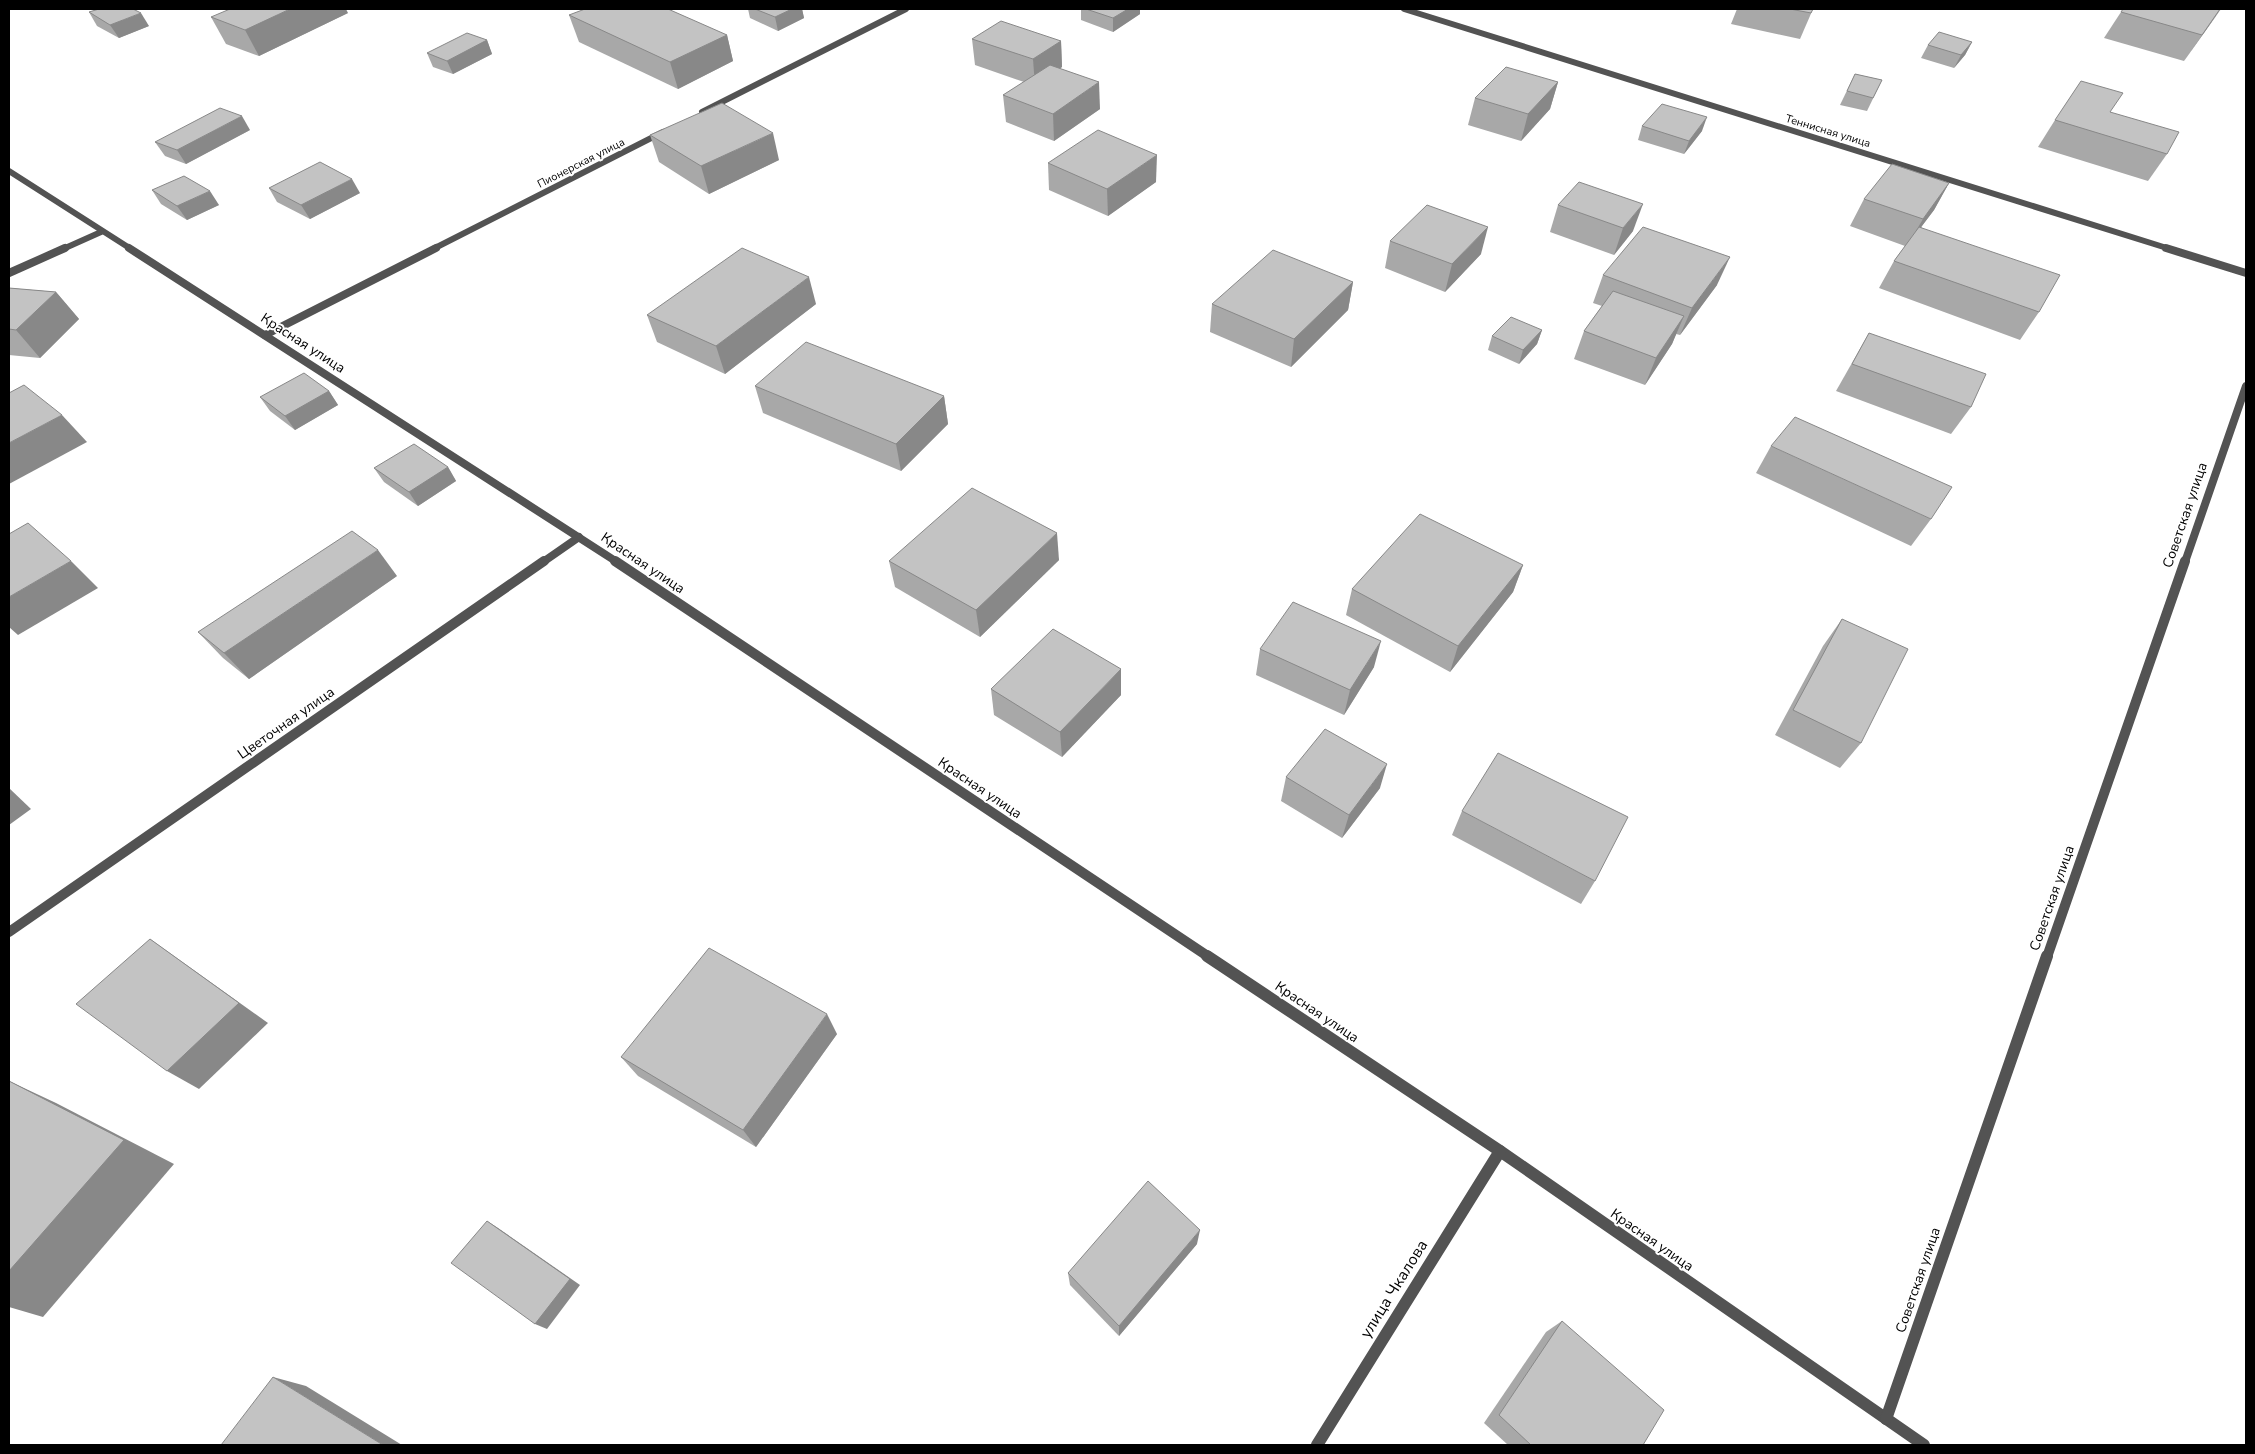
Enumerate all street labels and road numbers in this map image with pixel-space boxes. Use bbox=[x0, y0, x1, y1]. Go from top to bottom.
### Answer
street label: Теннисная улица bbox=[1784, 111, 1872, 151]
street label: Пионерская улица bbox=[535, 134, 627, 192]
street label: Красная улица bbox=[257, 309, 349, 377]
street label: Советская улица bbox=[2158, 460, 2212, 570]
street label: Красная улица bbox=[597, 528, 689, 598]
street label: Цветочная улица bbox=[234, 682, 338, 764]
street label: Красная улица bbox=[934, 753, 1026, 823]
street label: Советская улица bbox=[2025, 843, 2079, 953]
street label: Красная улица bbox=[1271, 977, 1363, 1047]
street label: Красная улица bbox=[1607, 1204, 1697, 1276]
street label: Советская улица bbox=[1891, 1225, 1945, 1335]
street label: улица Чкалова bbox=[1355, 1236, 1433, 1342]

